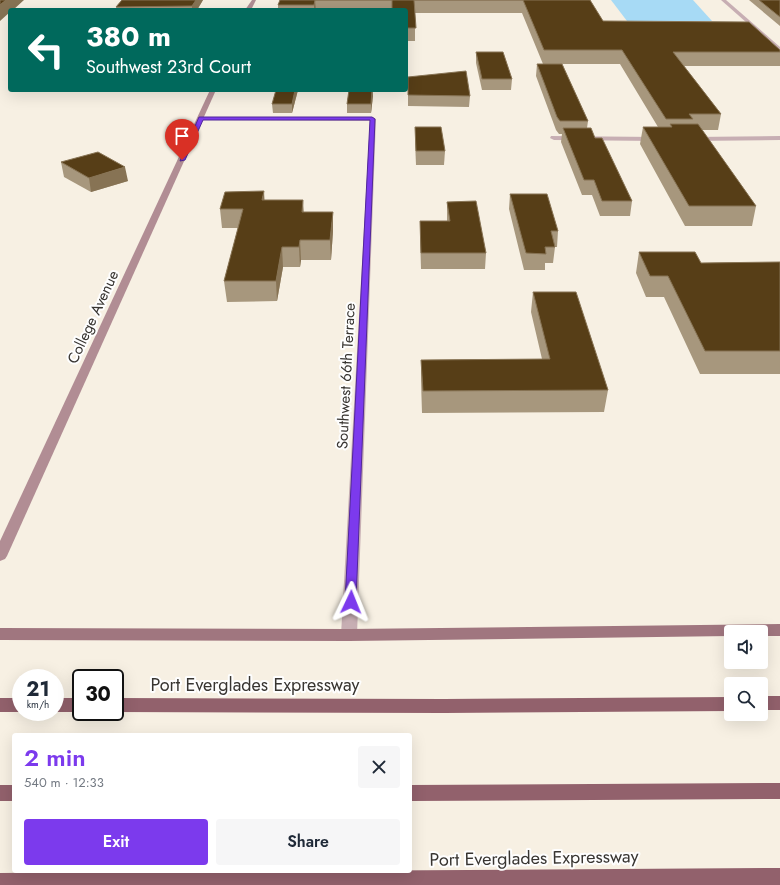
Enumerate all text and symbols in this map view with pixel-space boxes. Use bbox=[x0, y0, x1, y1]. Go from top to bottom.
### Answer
text: 380 m bbox=[86, 16, 171, 57]
icon: left bbox=[20, 24, 72, 76]
text: Southwest 23rd Court bbox=[86, 54, 251, 80]
pin bbox=[165, 119, 199, 160]
icon: arrive bbox=[171, 125, 193, 147]
street label: College Avenue bbox=[62, 267, 124, 367]
street label: Southwest 66th Terrace bbox=[331, 302, 361, 450]
position arrow bbox=[330, 581, 372, 623]
map controls bbox=[724, 625, 768, 721]
button: sound bbox=[724, 625, 768, 669]
speed limit sign: 30 bbox=[72, 669, 124, 721]
street label: Port Everglades Expressway bbox=[150, 672, 360, 698]
text: 21 bbox=[26, 675, 50, 704]
button: search bbox=[724, 677, 768, 721]
text: km/h bbox=[27, 697, 49, 712]
text: 2 min bbox=[24, 740, 86, 775]
button: close bbox=[358, 746, 400, 788]
text: 540 m · 12:33 bbox=[24, 773, 104, 792]
button: Exit bbox=[24, 819, 208, 865]
button: Share bbox=[216, 819, 400, 865]
street label: Port Everglades Expressway bbox=[429, 843, 639, 873]

